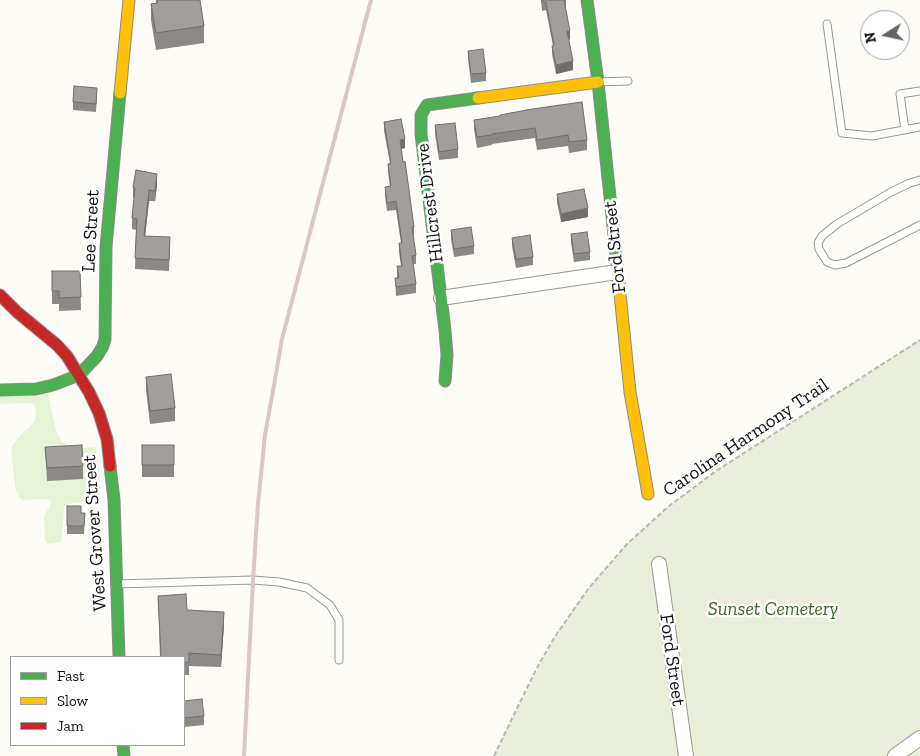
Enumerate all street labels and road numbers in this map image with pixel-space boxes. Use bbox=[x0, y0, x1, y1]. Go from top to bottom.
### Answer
street label: Hillcrest Drive bbox=[411, 142, 449, 264]
street label: Lee Street bbox=[77, 189, 105, 273]
street label: Ford Street bbox=[599, 200, 631, 294]
street label: Carolina Harmony Trail bbox=[659, 374, 833, 502]
street label: West Grover Street bbox=[78, 454, 112, 612]
street label: Ford Street bbox=[654, 612, 690, 708]

